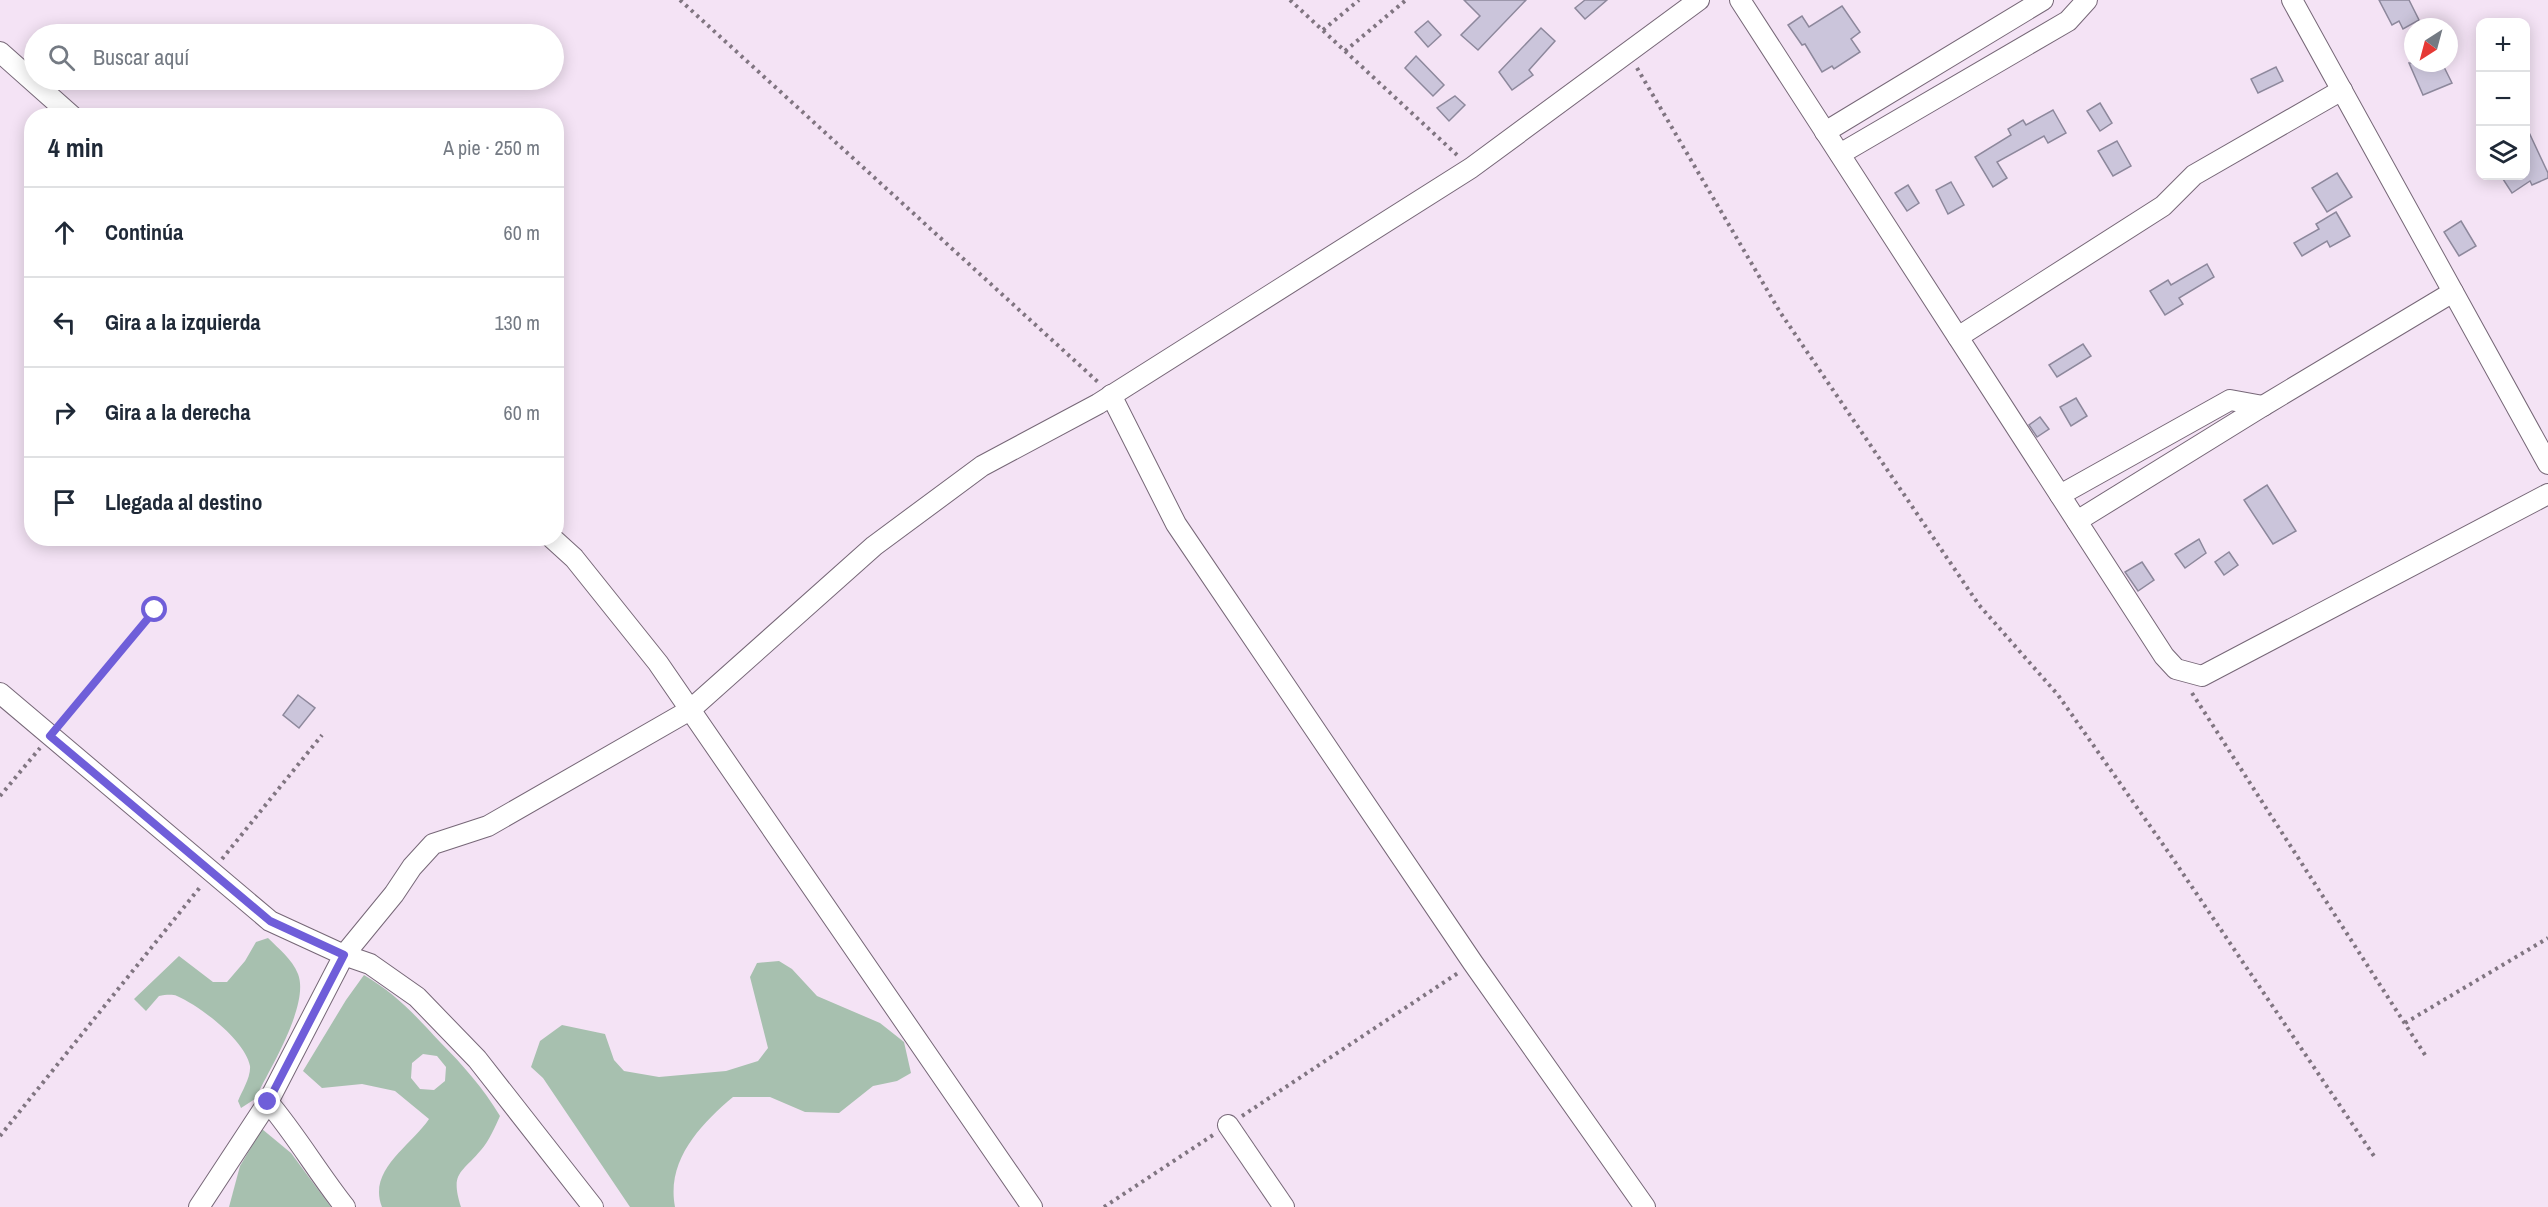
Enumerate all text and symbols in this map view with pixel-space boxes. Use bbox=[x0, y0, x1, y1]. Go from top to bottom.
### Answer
north arrow bbox=[2404, 18, 2458, 72]
map controls bbox=[2476, 18, 2530, 180]
button: + bbox=[2476, 18, 2530, 72]
search box bbox=[24, 24, 564, 90]
icon: search bbox=[45, 41, 78, 74]
text: Buscar aquí bbox=[93, 42, 189, 72]
button: − bbox=[2476, 72, 2530, 126]
button: layers bbox=[2476, 126, 2530, 180]
text: 4 min bbox=[48, 130, 104, 165]
text: A pie · 250 m bbox=[443, 134, 540, 161]
icon: ahead bbox=[48, 216, 81, 249]
text: Continúa bbox=[105, 217, 183, 247]
text: 60 m bbox=[504, 219, 540, 246]
icon: left bbox=[48, 306, 81, 339]
text: Gira a la izquierda bbox=[105, 307, 260, 337]
text: 130 m bbox=[494, 309, 540, 336]
icon: right bbox=[48, 396, 81, 429]
text: Gira a la derecha bbox=[105, 397, 250, 427]
text: 60 m bbox=[504, 399, 540, 426]
icon: arrive bbox=[48, 486, 81, 519]
text: Llegada al destino bbox=[105, 487, 262, 517]
route start bbox=[141, 596, 167, 622]
route end bbox=[254, 1088, 280, 1114]

